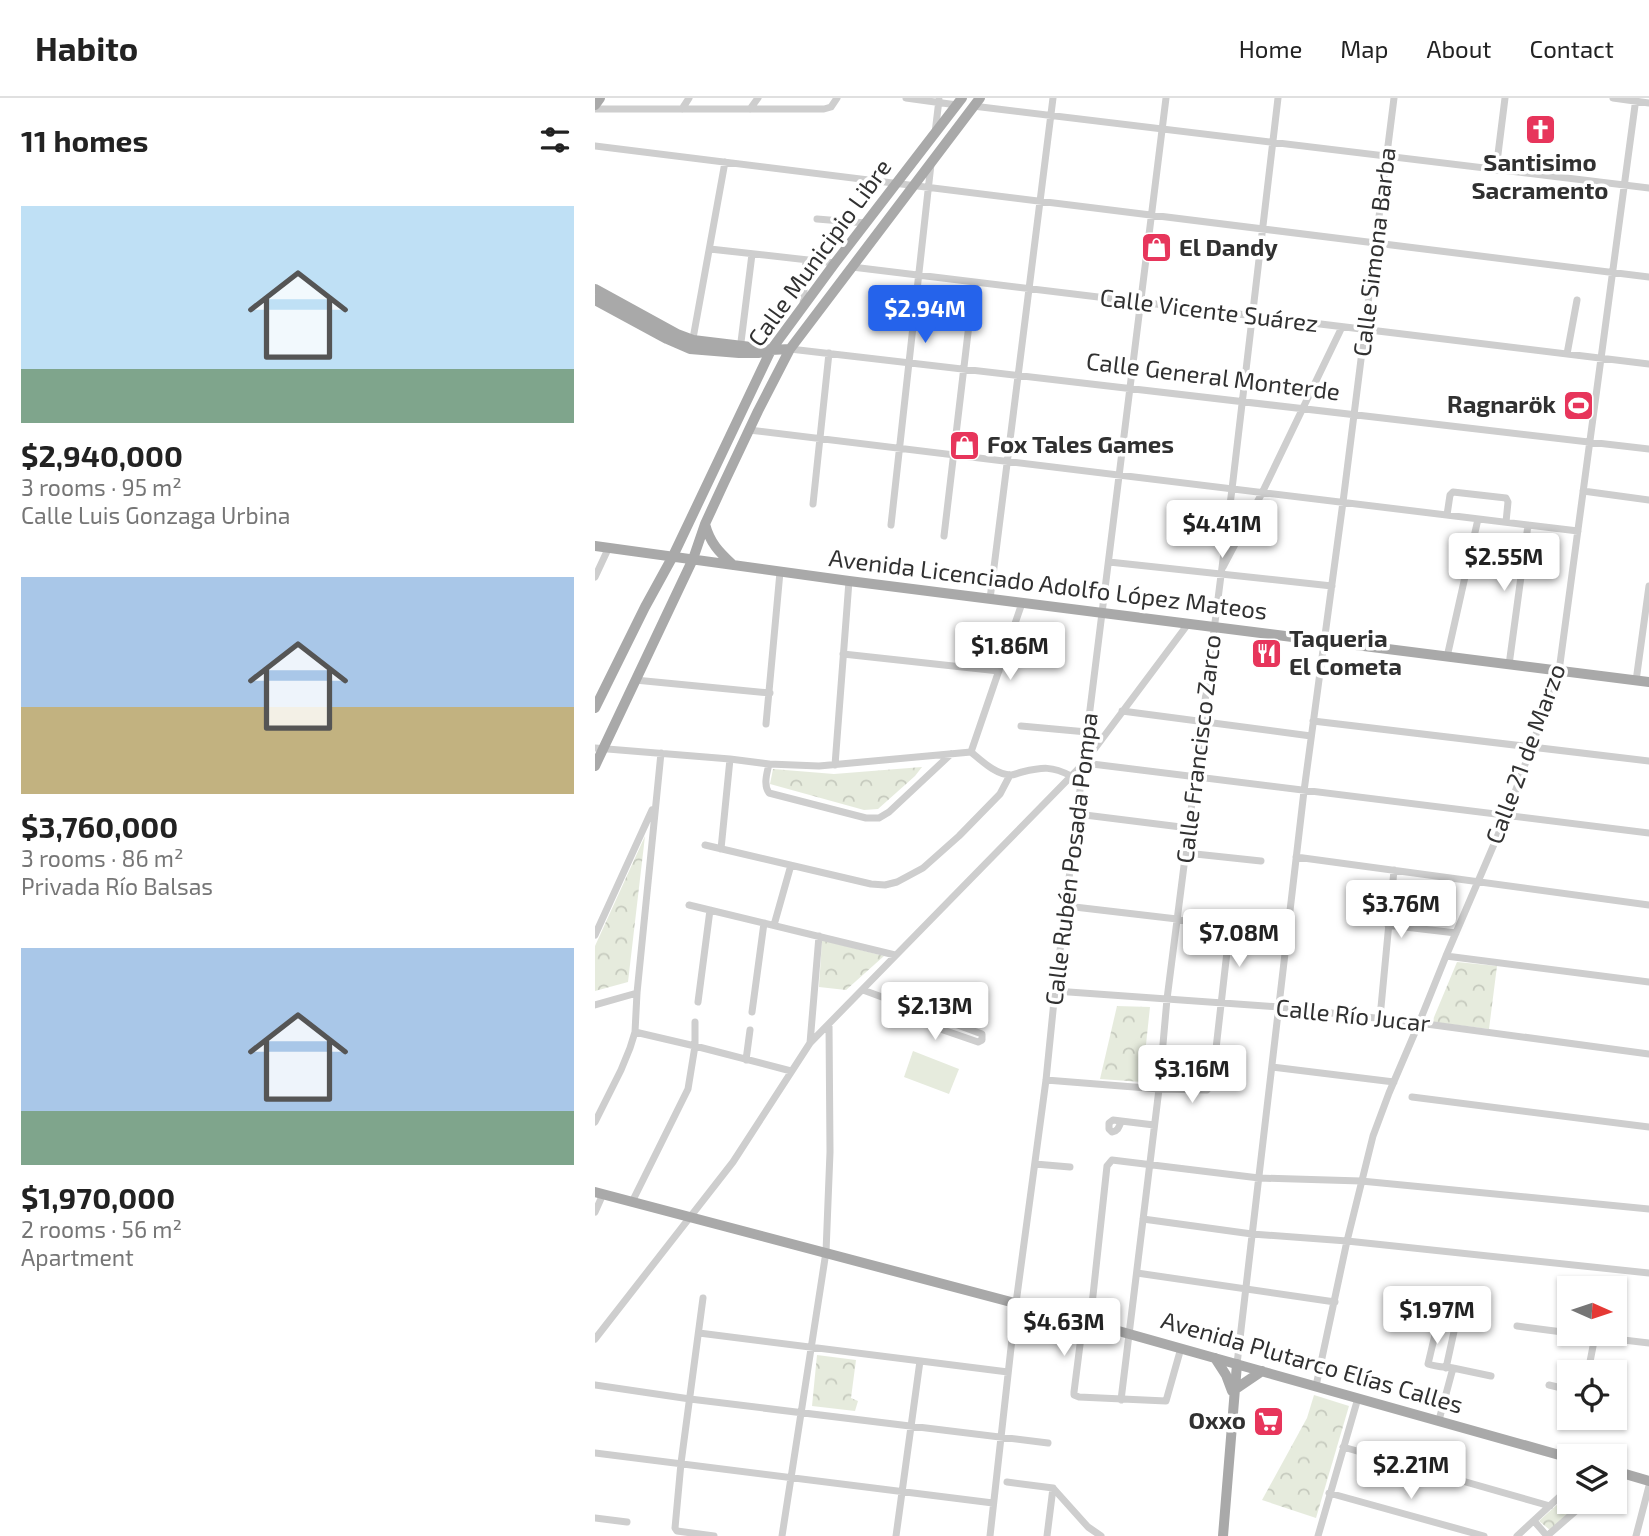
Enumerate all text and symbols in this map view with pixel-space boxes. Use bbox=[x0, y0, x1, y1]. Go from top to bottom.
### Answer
text: Habito bbox=[35, 28, 138, 68]
text: Home bbox=[1239, 34, 1302, 63]
text: Map bbox=[1340, 34, 1388, 63]
text: About bbox=[1426, 34, 1492, 63]
text: Contact bbox=[1530, 34, 1614, 63]
church icon: Santisimo Sacramento bbox=[1523, 112, 1557, 146]
icon: filters bbox=[536, 121, 574, 159]
text: 11 homes bbox=[21, 122, 148, 158]
street label: Calle Simona Barba bbox=[1346, 146, 1401, 358]
place label: Santisimo Sacramento bbox=[1472, 147, 1608, 204]
street label: Calle Municipio Libre bbox=[741, 153, 897, 352]
shop icon: El Dandy bbox=[1139, 231, 1173, 265]
place label: El Dandy bbox=[1179, 232, 1278, 261]
icon: home bbox=[235, 252, 361, 378]
street label: Calle Vicente Suárez bbox=[1098, 282, 1320, 337]
pin: $2.94M bbox=[868, 286, 982, 345]
text: $2.94M bbox=[884, 294, 966, 322]
street label: Calle General Monterde bbox=[1085, 346, 1342, 405]
sports icon: Ragnarök bbox=[1562, 388, 1596, 422]
place label: Ragnarök bbox=[1447, 389, 1557, 418]
shop icon: Fox Tales Games bbox=[947, 428, 981, 462]
place label: Fox Tales Games bbox=[987, 429, 1174, 458]
text: $2,940,000 bbox=[21, 437, 183, 473]
text: 3 rooms · 95 m² bbox=[21, 473, 182, 501]
pin: $4.41M bbox=[1165, 500, 1279, 560]
text: Calle Luis Gonzaga Urbina bbox=[21, 501, 290, 529]
text: $4.41M bbox=[1182, 509, 1262, 537]
pin: $2.55M bbox=[1447, 533, 1561, 593]
street label: Avenida Licenciado Adolfo López Mateos bbox=[827, 542, 1269, 625]
text: $2.55M bbox=[1465, 542, 1543, 570]
pin: $1.86M bbox=[953, 622, 1067, 682]
icon: home bbox=[235, 623, 361, 749]
place label: Taqueria El Cometa bbox=[1289, 623, 1402, 680]
text: $1.86M bbox=[971, 631, 1049, 659]
street label: Calle Francisco Zarco bbox=[1169, 633, 1226, 865]
restaurant icon: Taqueria El Cometa bbox=[1249, 636, 1283, 670]
street label: Calle 21 de Marzo bbox=[1479, 660, 1571, 847]
street label: Calle Rubén Posada Pompa bbox=[1038, 711, 1103, 1007]
text: $3,760,000 bbox=[21, 808, 178, 844]
text: 3 rooms · 86 m² bbox=[21, 844, 183, 872]
text: Privada Río Balsas bbox=[21, 872, 213, 900]
pin: $3.76M bbox=[1344, 880, 1458, 940]
text: $3.76M bbox=[1362, 889, 1440, 917]
pin: $7.08M bbox=[1182, 910, 1296, 969]
text: $7.08M bbox=[1199, 918, 1279, 946]
pin: $2.13M bbox=[878, 982, 992, 1042]
text: $2.13M bbox=[897, 991, 973, 1019]
street label: Calle Río Jucar bbox=[1275, 992, 1432, 1037]
icon: home bbox=[235, 994, 361, 1120]
pin: $3.16M bbox=[1135, 1046, 1249, 1105]
text: $3.16M bbox=[1154, 1054, 1230, 1082]
text: $1,970,000 bbox=[21, 1179, 175, 1215]
text: 2 rooms · 56 m² bbox=[21, 1215, 182, 1243]
text: Apartment bbox=[21, 1243, 134, 1271]
north arrow bbox=[1557, 1276, 1627, 1346]
map controls bbox=[1557, 1276, 1627, 1514]
pin: $1.97M bbox=[1380, 1286, 1494, 1346]
text: $1.97M bbox=[1399, 1295, 1475, 1323]
pin: $4.63M bbox=[1007, 1298, 1121, 1358]
street label: Avenida Plutarco Elías Calles bbox=[1158, 1305, 1467, 1419]
text: $4.63M bbox=[1023, 1307, 1105, 1335]
button: locate bbox=[1557, 1360, 1627, 1430]
supermarket icon: Oxxo bbox=[1252, 1404, 1286, 1438]
place label: Oxxo bbox=[1188, 1405, 1246, 1434]
pin: $2.21M bbox=[1354, 1442, 1468, 1501]
button: layers bbox=[1557, 1444, 1627, 1514]
text: $2.21M bbox=[1373, 1450, 1449, 1478]

